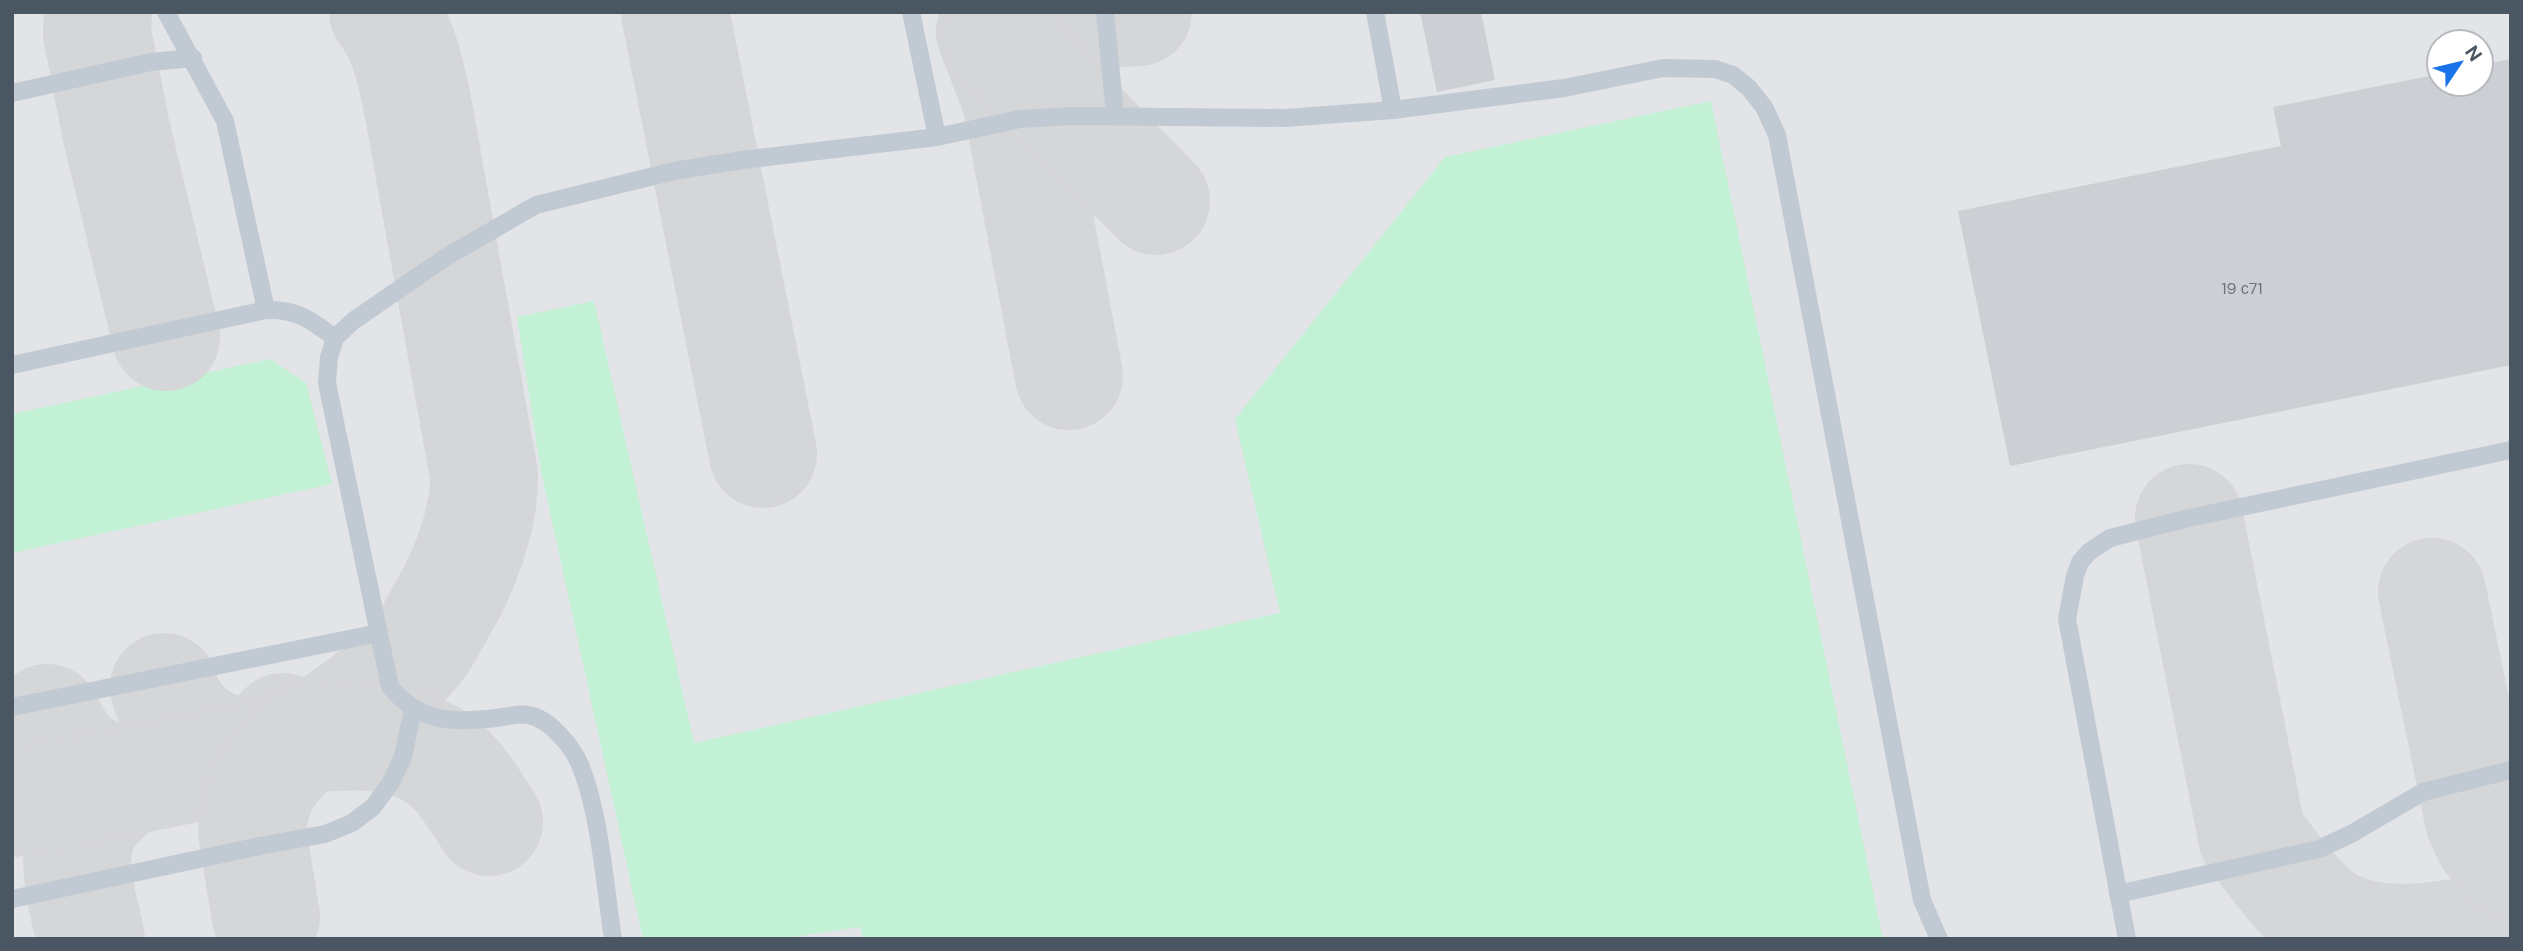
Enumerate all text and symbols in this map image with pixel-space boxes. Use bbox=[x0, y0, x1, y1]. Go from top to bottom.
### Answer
north arrow bbox=[2425, 28, 2495, 98]
text: N bbox=[2459, 41, 2488, 66]
house number: 19 с71 bbox=[2222, 278, 2262, 299]

